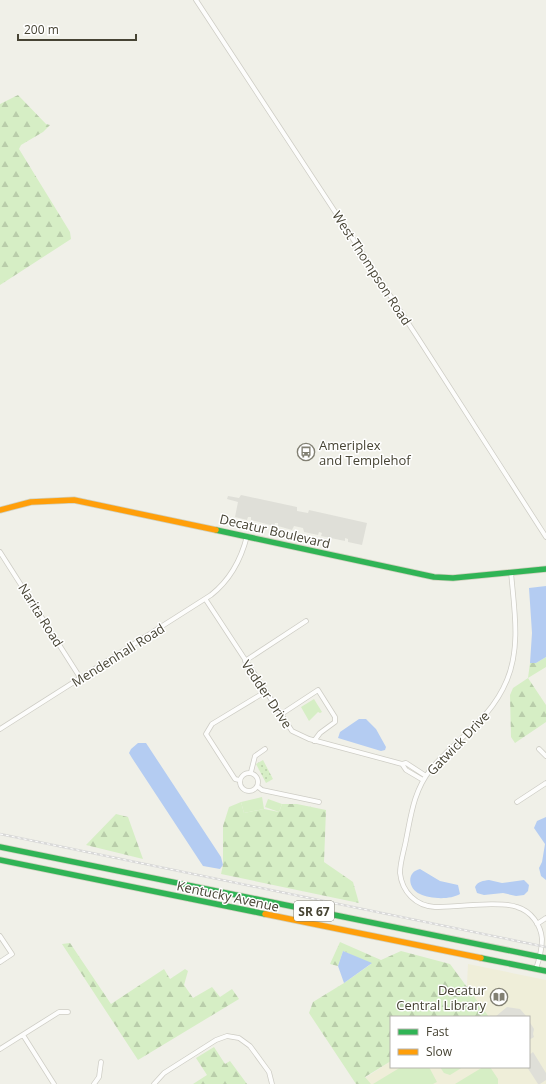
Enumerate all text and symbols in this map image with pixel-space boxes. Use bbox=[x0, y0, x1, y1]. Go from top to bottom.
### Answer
scale bar bbox=[18, 16, 136, 42]
text: 200 m bbox=[24, 21, 59, 38]
street label: West Thompson Road bbox=[328, 207, 416, 329]
place label: Ameriplex and Templehof bbox=[319, 436, 411, 469]
bus stop icon: Ameriplex and Templehof bbox=[296, 442, 316, 462]
street label: Decatur Boulevard bbox=[218, 509, 332, 553]
street label: Narita Road bbox=[14, 580, 68, 650]
street label: Mendenhall Road bbox=[68, 619, 168, 691]
street label: Vedder Drive bbox=[238, 656, 296, 732]
street label: Gatwick Drive bbox=[423, 707, 493, 779]
street label: Kentucky Avenue bbox=[175, 876, 281, 916]
road number: SR 67 bbox=[294, 901, 334, 921]
place label: Decatur Central Library bbox=[396, 981, 487, 1014]
library icon: Decatur Central Library bbox=[489, 987, 509, 1007]
legend bbox=[390, 1016, 530, 1068]
text: Fast bbox=[426, 1023, 449, 1040]
text: Slow bbox=[426, 1043, 453, 1060]

